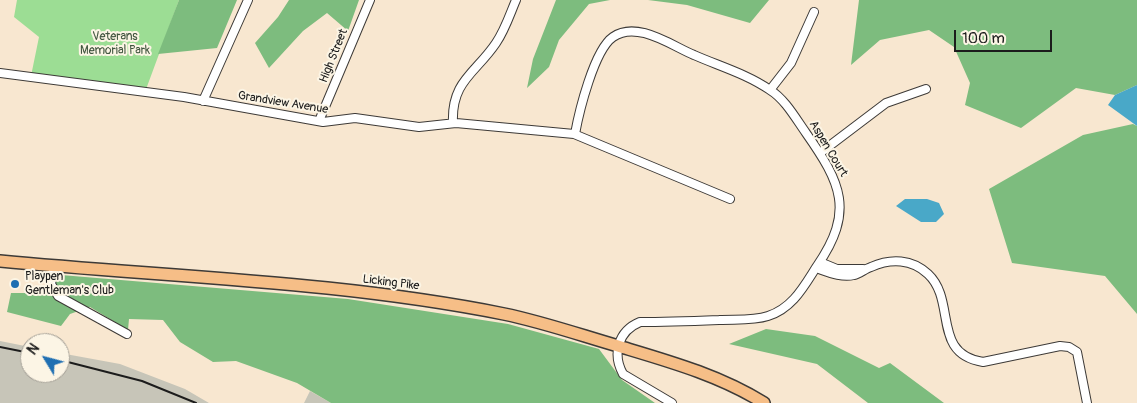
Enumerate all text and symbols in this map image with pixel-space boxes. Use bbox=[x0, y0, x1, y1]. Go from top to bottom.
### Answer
scale bar bbox=[957, 20, 1054, 52]
street label: High Street bbox=[317, 27, 351, 85]
text: 100 m bbox=[962, 29, 1005, 48]
park label: Veterans Memorial Park bbox=[80, 30, 150, 58]
street label: Grandview Avenue bbox=[237, 89, 329, 117]
street label: Aspen Court bbox=[806, 118, 850, 180]
place label: Playpen Gentleman's Club bbox=[25, 270, 114, 298]
street label: Licking Pike bbox=[362, 272, 420, 294]
marker: Playpen Gentleman's Club bbox=[9, 278, 21, 290]
north arrow bbox=[20, 333, 70, 383]
text: N bbox=[24, 340, 43, 358]

